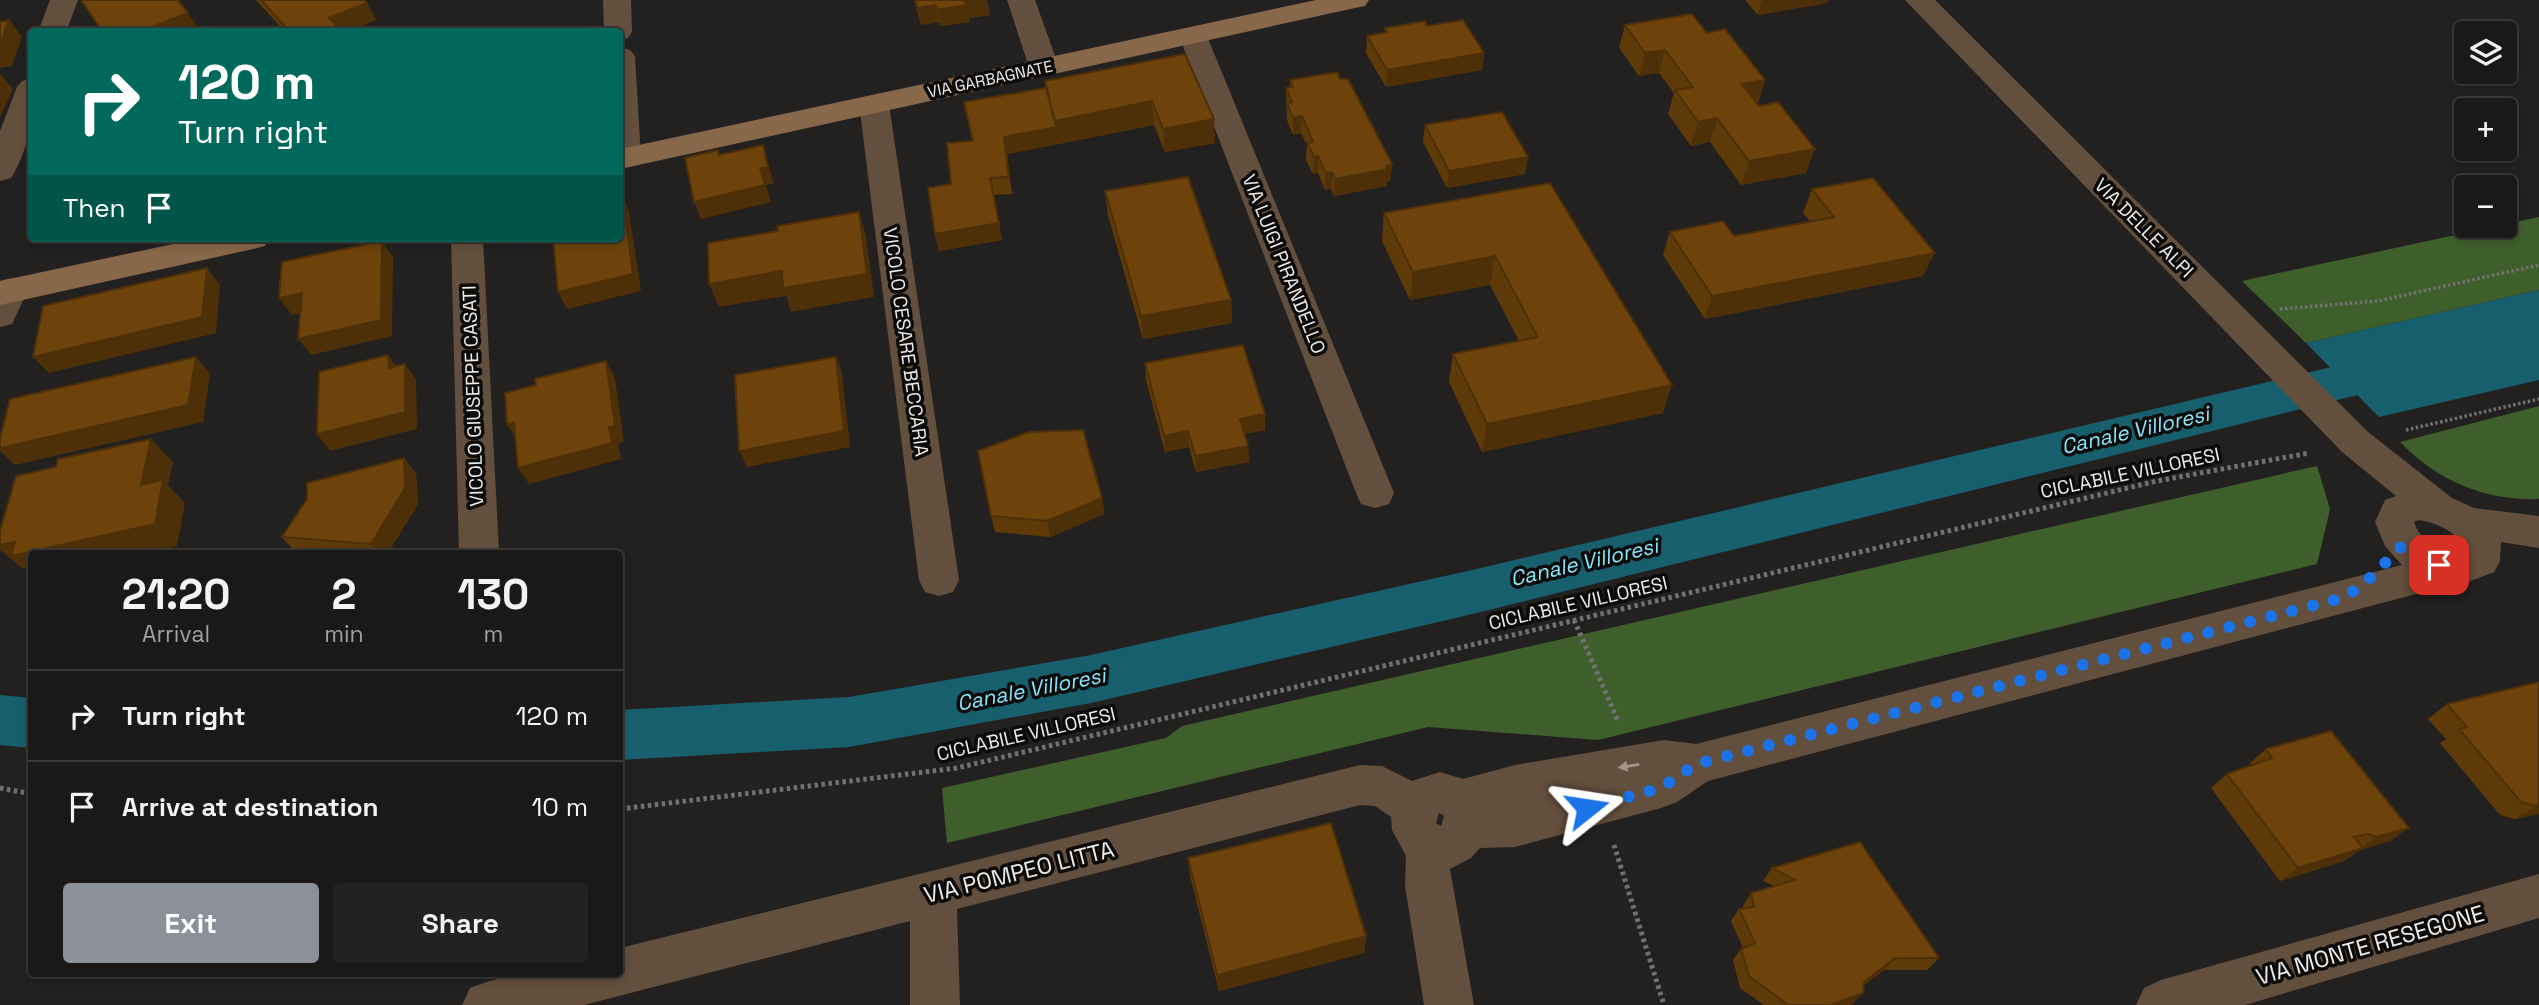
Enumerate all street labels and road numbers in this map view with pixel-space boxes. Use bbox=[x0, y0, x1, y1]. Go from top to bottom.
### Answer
street label: VIA GARBAGNATE bbox=[925, 55, 1055, 103]
street label: VIA LUIGI PIRANDELLO bbox=[1237, 171, 1331, 357]
street label: VIA DELLE ALPI bbox=[2089, 173, 2199, 283]
street label: VICOLO CESARE BECCARIA bbox=[878, 226, 934, 458]
street label: VICOLO GIUSEPPE CASATI bbox=[457, 285, 489, 507]
street label: CICLABILE VILLORESI bbox=[2038, 442, 2222, 504]
street label: CICLABILE VILLORESI bbox=[1486, 570, 1670, 636]
street label: CICLABILE VILLORESI bbox=[934, 701, 1118, 767]
street label: VIA POMPEO LITTA bbox=[921, 834, 1117, 910]
street label: VIA MONTE RESEGONE bbox=[2252, 898, 2488, 992]

